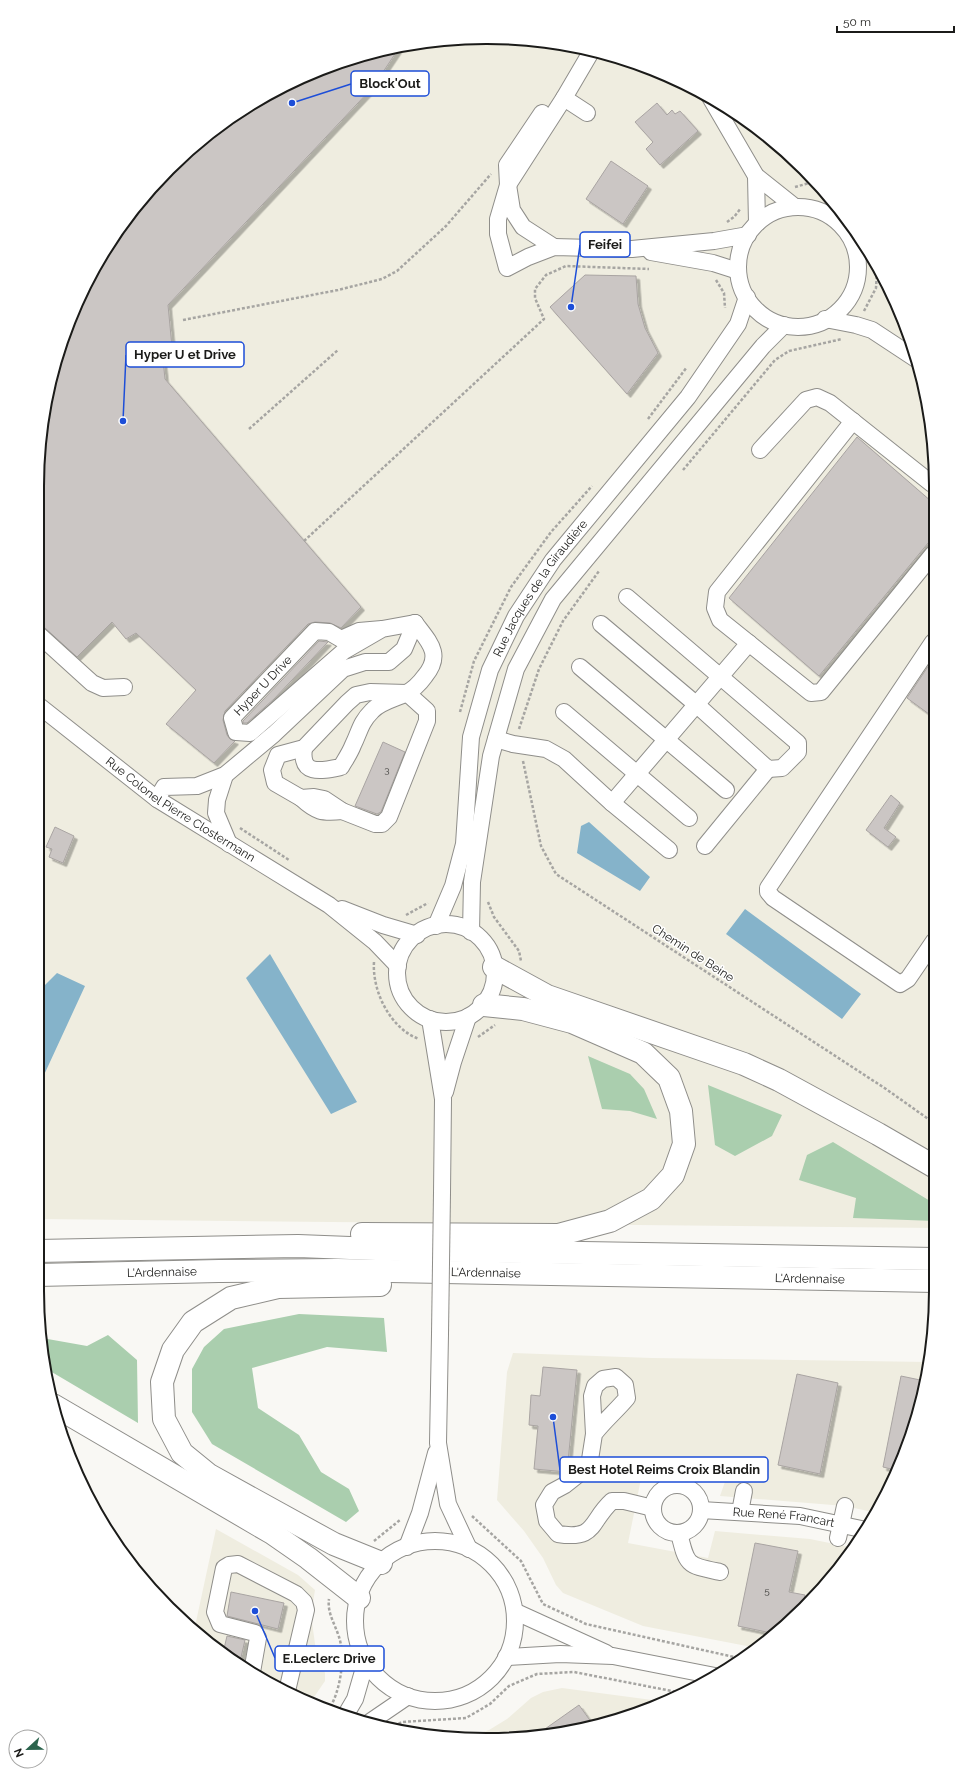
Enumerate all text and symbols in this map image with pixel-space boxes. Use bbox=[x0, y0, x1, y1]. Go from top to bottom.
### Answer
scale bar bbox=[837, 8, 954, 34]
text: 50 m bbox=[843, 15, 871, 29]
callout: Block'Out bbox=[351, 71, 429, 96]
text: Block'Out bbox=[359, 76, 421, 91]
callout: Feifei bbox=[580, 232, 630, 257]
text: Feifei bbox=[588, 237, 622, 252]
callout: Hyper U et Drive bbox=[126, 342, 244, 367]
text: Hyper U et Drive bbox=[134, 347, 236, 362]
street label: Rue Jacques de la Giraudière bbox=[490, 517, 590, 659]
street label: Hyper U Drive bbox=[231, 653, 295, 719]
street label: Rue Colonel Pierre Clostermann bbox=[103, 754, 258, 865]
house number: 3 bbox=[384, 764, 390, 775]
street label: Chemin de Beine bbox=[649, 921, 737, 985]
street label: L'Ardennaise bbox=[127, 1264, 197, 1280]
street label: L'Ardennaise bbox=[451, 1265, 521, 1280]
street label: L'Ardennaise bbox=[775, 1271, 845, 1286]
callout: Best Hotel Reims Croix Blandin bbox=[560, 1457, 768, 1482]
text: Best Hotel Reims Croix Blandin bbox=[568, 1462, 760, 1477]
street label: Rue René Francart bbox=[732, 1505, 836, 1530]
house number: 5 bbox=[764, 1585, 770, 1596]
callout: E.Leclerc Drive bbox=[275, 1646, 384, 1671]
text: E.Leclerc Drive bbox=[282, 1651, 376, 1666]
north arrow bbox=[8, 1729, 48, 1769]
text: N bbox=[12, 1746, 27, 1759]

